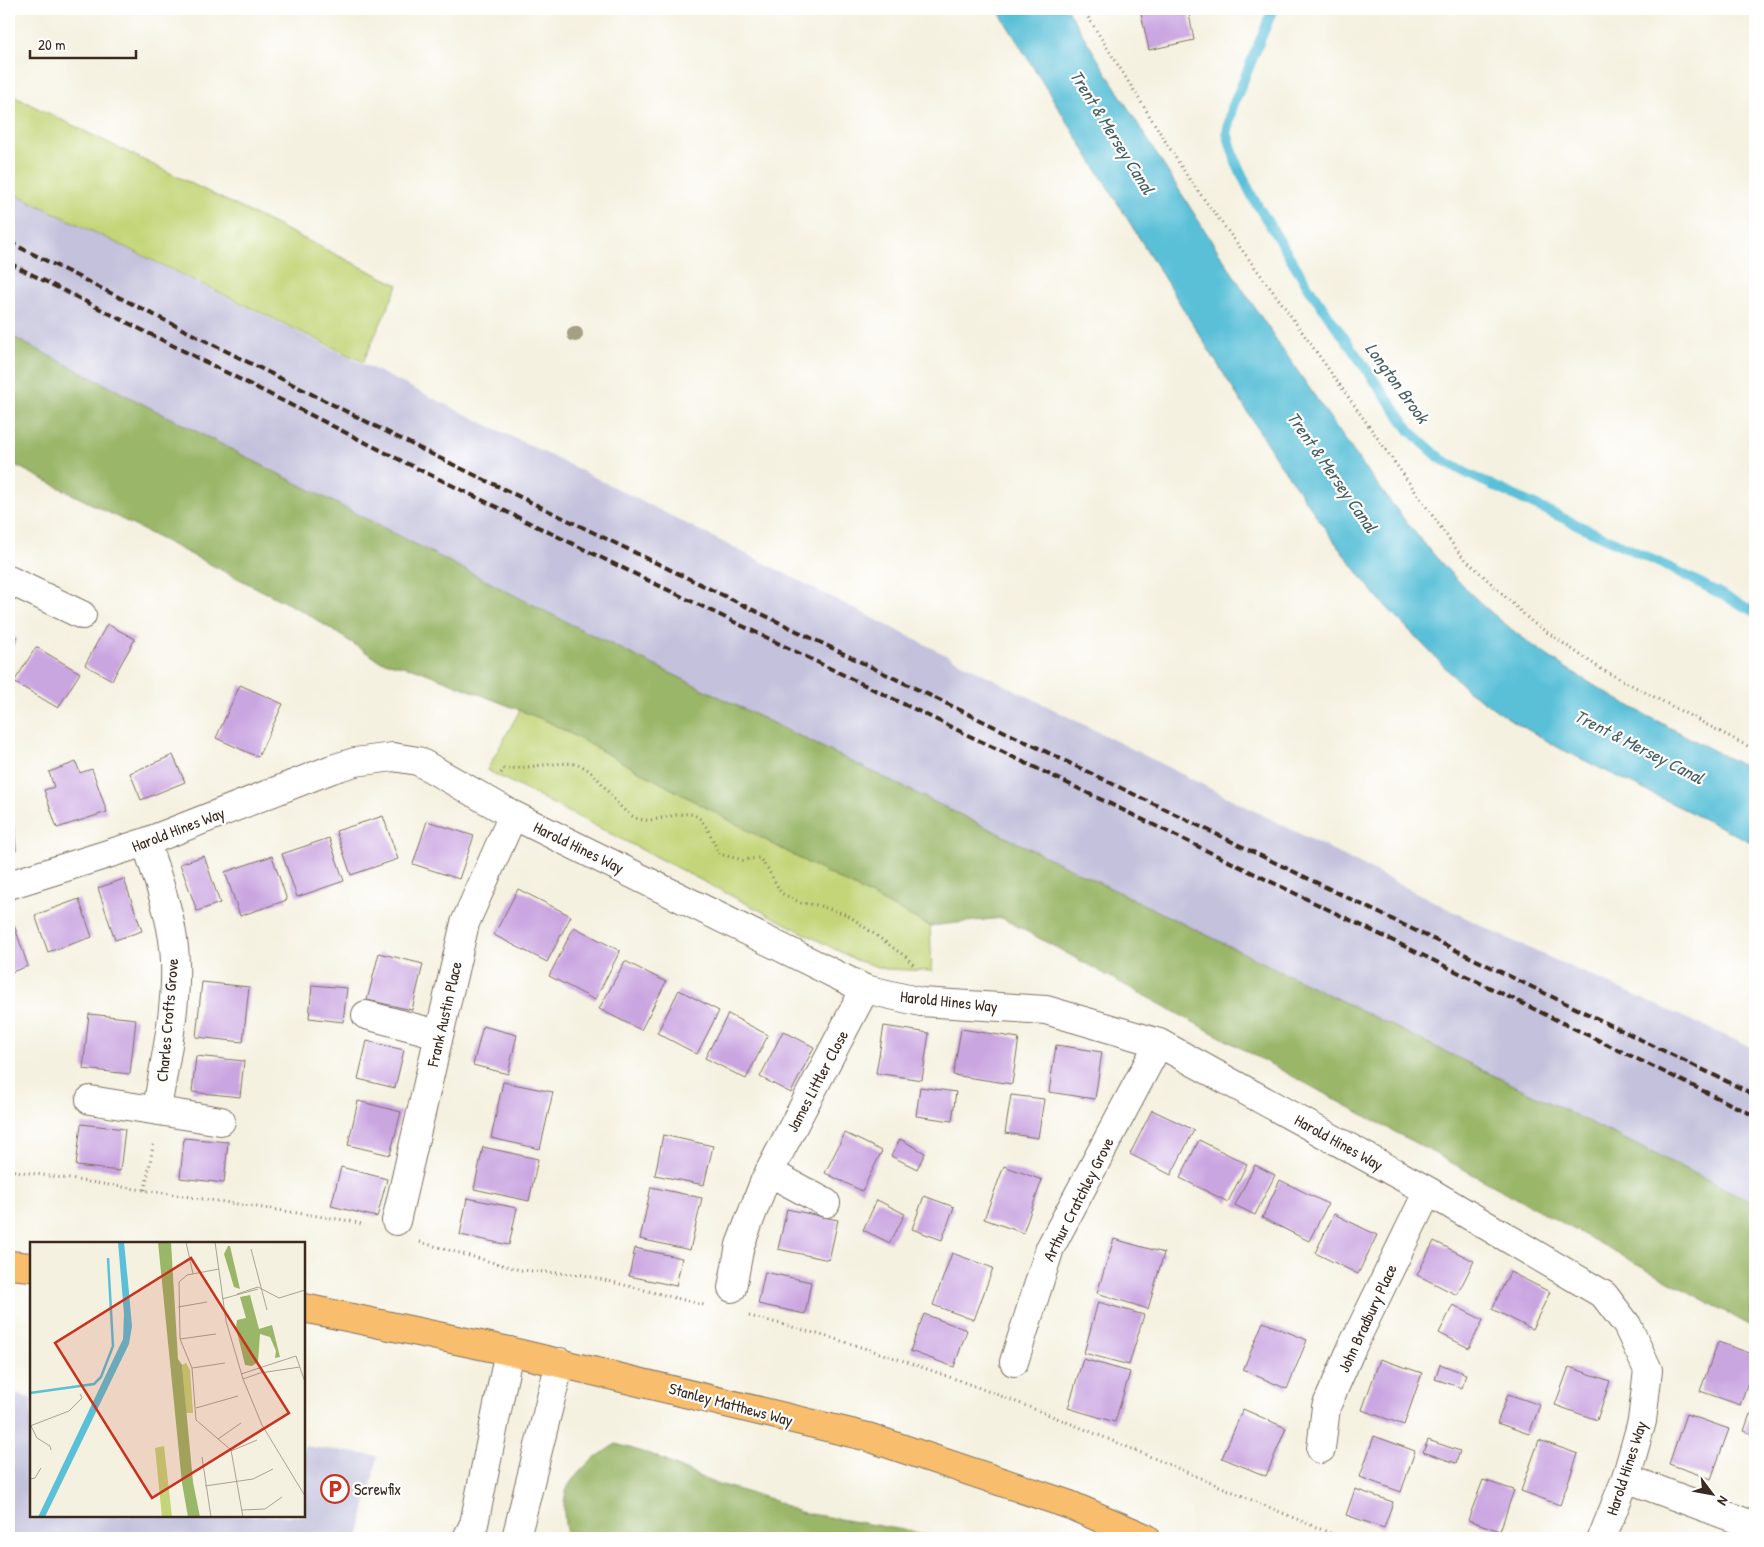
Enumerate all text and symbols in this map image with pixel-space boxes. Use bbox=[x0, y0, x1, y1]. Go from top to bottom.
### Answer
scale bar bbox=[30, 28, 136, 60]
text: 20 m bbox=[38, 34, 65, 55]
water label: Trent & Mersey Canal bbox=[1064, 65, 1161, 200]
water label: Longton Brook bbox=[1360, 337, 1436, 429]
water label: Trent & Mersey Canal bbox=[1281, 406, 1384, 538]
water label: Trent & Mersey Canal bbox=[1570, 703, 1709, 791]
street label: Harold Hines Way bbox=[128, 801, 228, 857]
street label: Harold Hines Way bbox=[530, 816, 628, 878]
street label: Charles Crofts Grove bbox=[151, 957, 183, 1083]
street label: Frank Austin Place bbox=[421, 959, 467, 1070]
street label: Harold Hines Way bbox=[899, 985, 999, 1017]
street label: James Littler Close bbox=[781, 1026, 853, 1136]
street label: Harold Hines Way bbox=[1291, 1109, 1387, 1175]
street label: Arthur Cratchley Grove bbox=[1037, 1133, 1119, 1265]
inset map bbox=[30, 1242, 305, 1517]
street label: John Bradbury Place bbox=[1332, 1260, 1402, 1376]
street label: Stanley Matthews Way bbox=[667, 1377, 796, 1431]
street label: Harold Hines Way bbox=[1600, 1418, 1652, 1518]
north arrow bbox=[1686, 1470, 1736, 1520]
parking icon: Screwfix bbox=[320, 1474, 350, 1504]
place label: Screwfix bbox=[354, 1478, 401, 1500]
text: N bbox=[1713, 1493, 1733, 1510]

